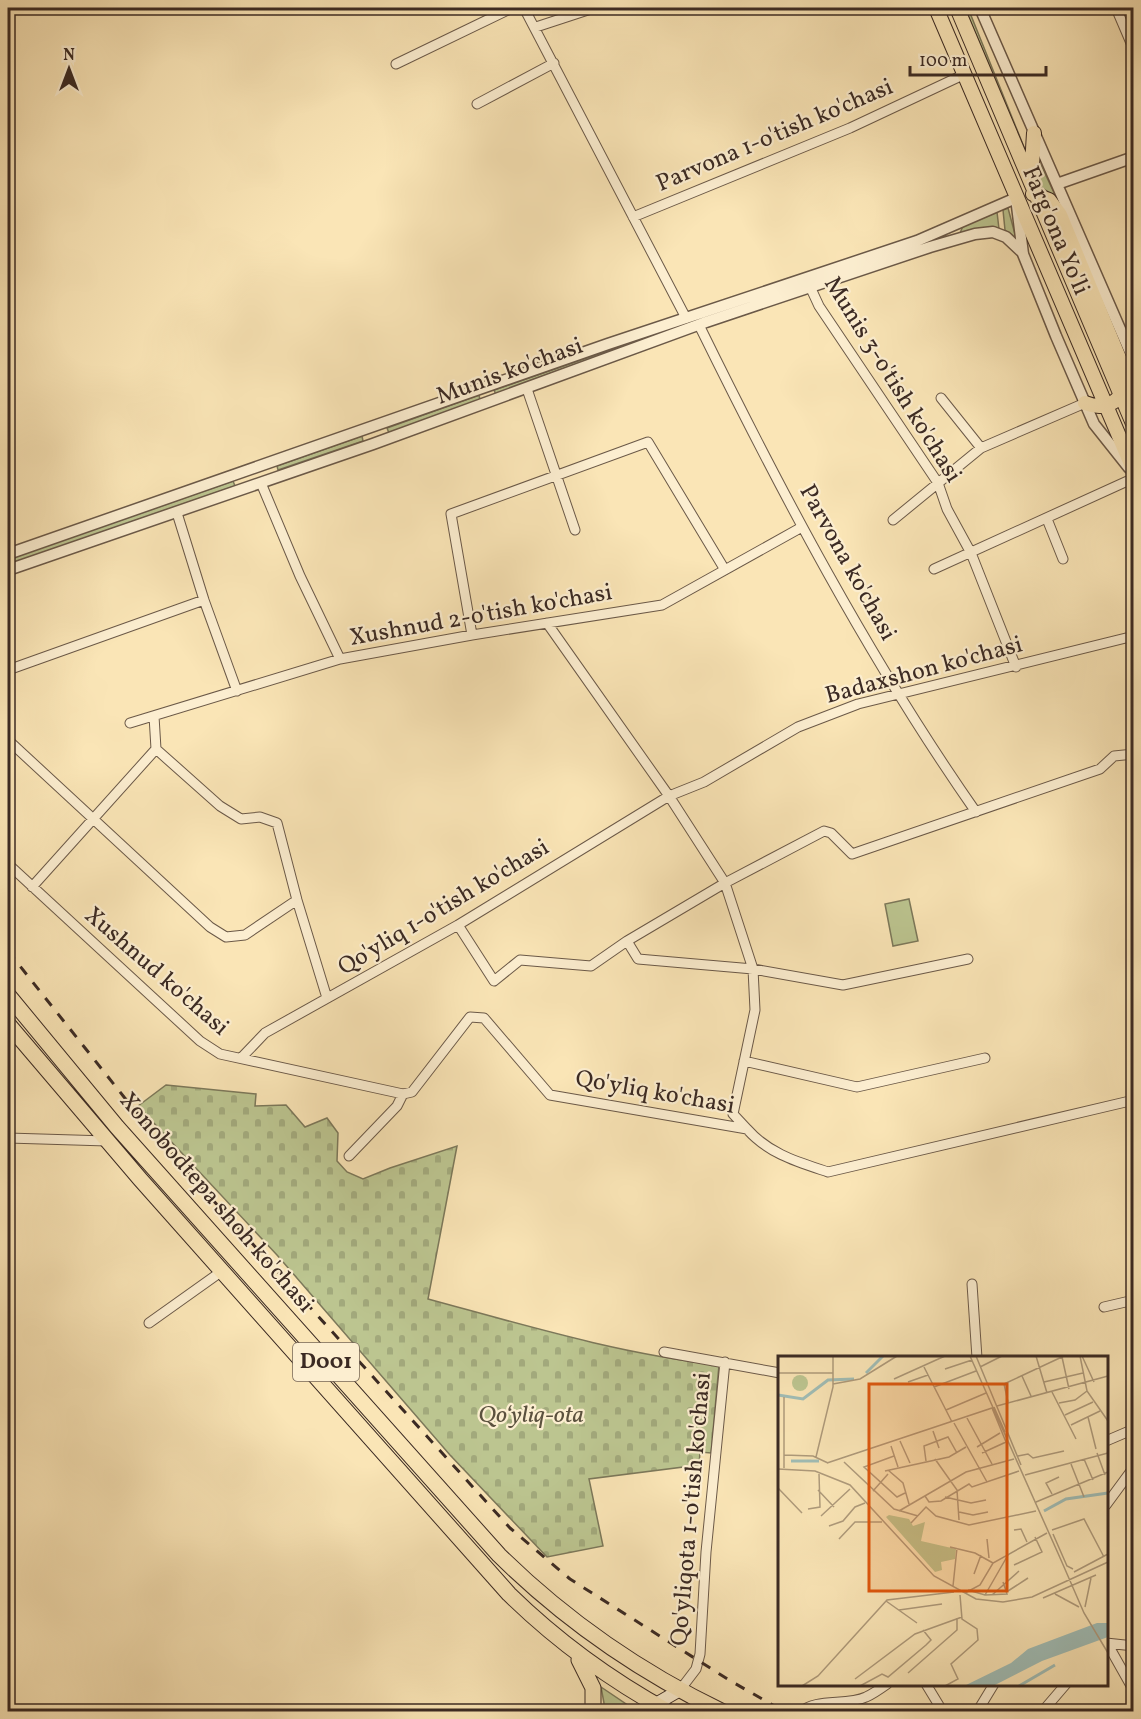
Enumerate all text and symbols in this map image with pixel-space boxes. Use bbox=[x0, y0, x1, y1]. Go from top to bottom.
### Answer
north arrow bbox=[39, 39, 99, 99]
scale bar bbox=[910, 39, 1046, 77]
text: N bbox=[63, 45, 75, 67]
text: 100 m bbox=[919, 49, 968, 74]
street label: Parvona 1-o'tish ko'chasi bbox=[651, 71, 899, 201]
street label: Farg'ona Yo'li bbox=[1013, 161, 1097, 301]
street label: Munis 3-o'tish ko'chasi bbox=[815, 270, 969, 490]
street label: Munis ko'chasi bbox=[432, 330, 588, 414]
street label: Parvona ko'chasi bbox=[790, 479, 904, 647]
street label: Xushnud 2-o'tish ko'chasi bbox=[347, 576, 615, 656]
street label: Badaxshon ko'chasi bbox=[822, 628, 1026, 714]
street label: Qo'yliq 1-o'tish ko'chasi bbox=[332, 831, 556, 985]
street label: Xushnud ko'chasi bbox=[76, 900, 236, 1044]
street label: Qo'yliq ko'chasi bbox=[573, 1062, 737, 1124]
street label: Xonobodtepa shoh ko'chasi bbox=[111, 1085, 321, 1321]
road number: D001 bbox=[293, 1343, 359, 1381]
inset map bbox=[778, 1356, 1108, 1686]
street label: Qo'yliqota 1-o'tish ko'chasi bbox=[663, 1371, 721, 1647]
park label: Qo‘yliq-ota bbox=[478, 1399, 584, 1433]

